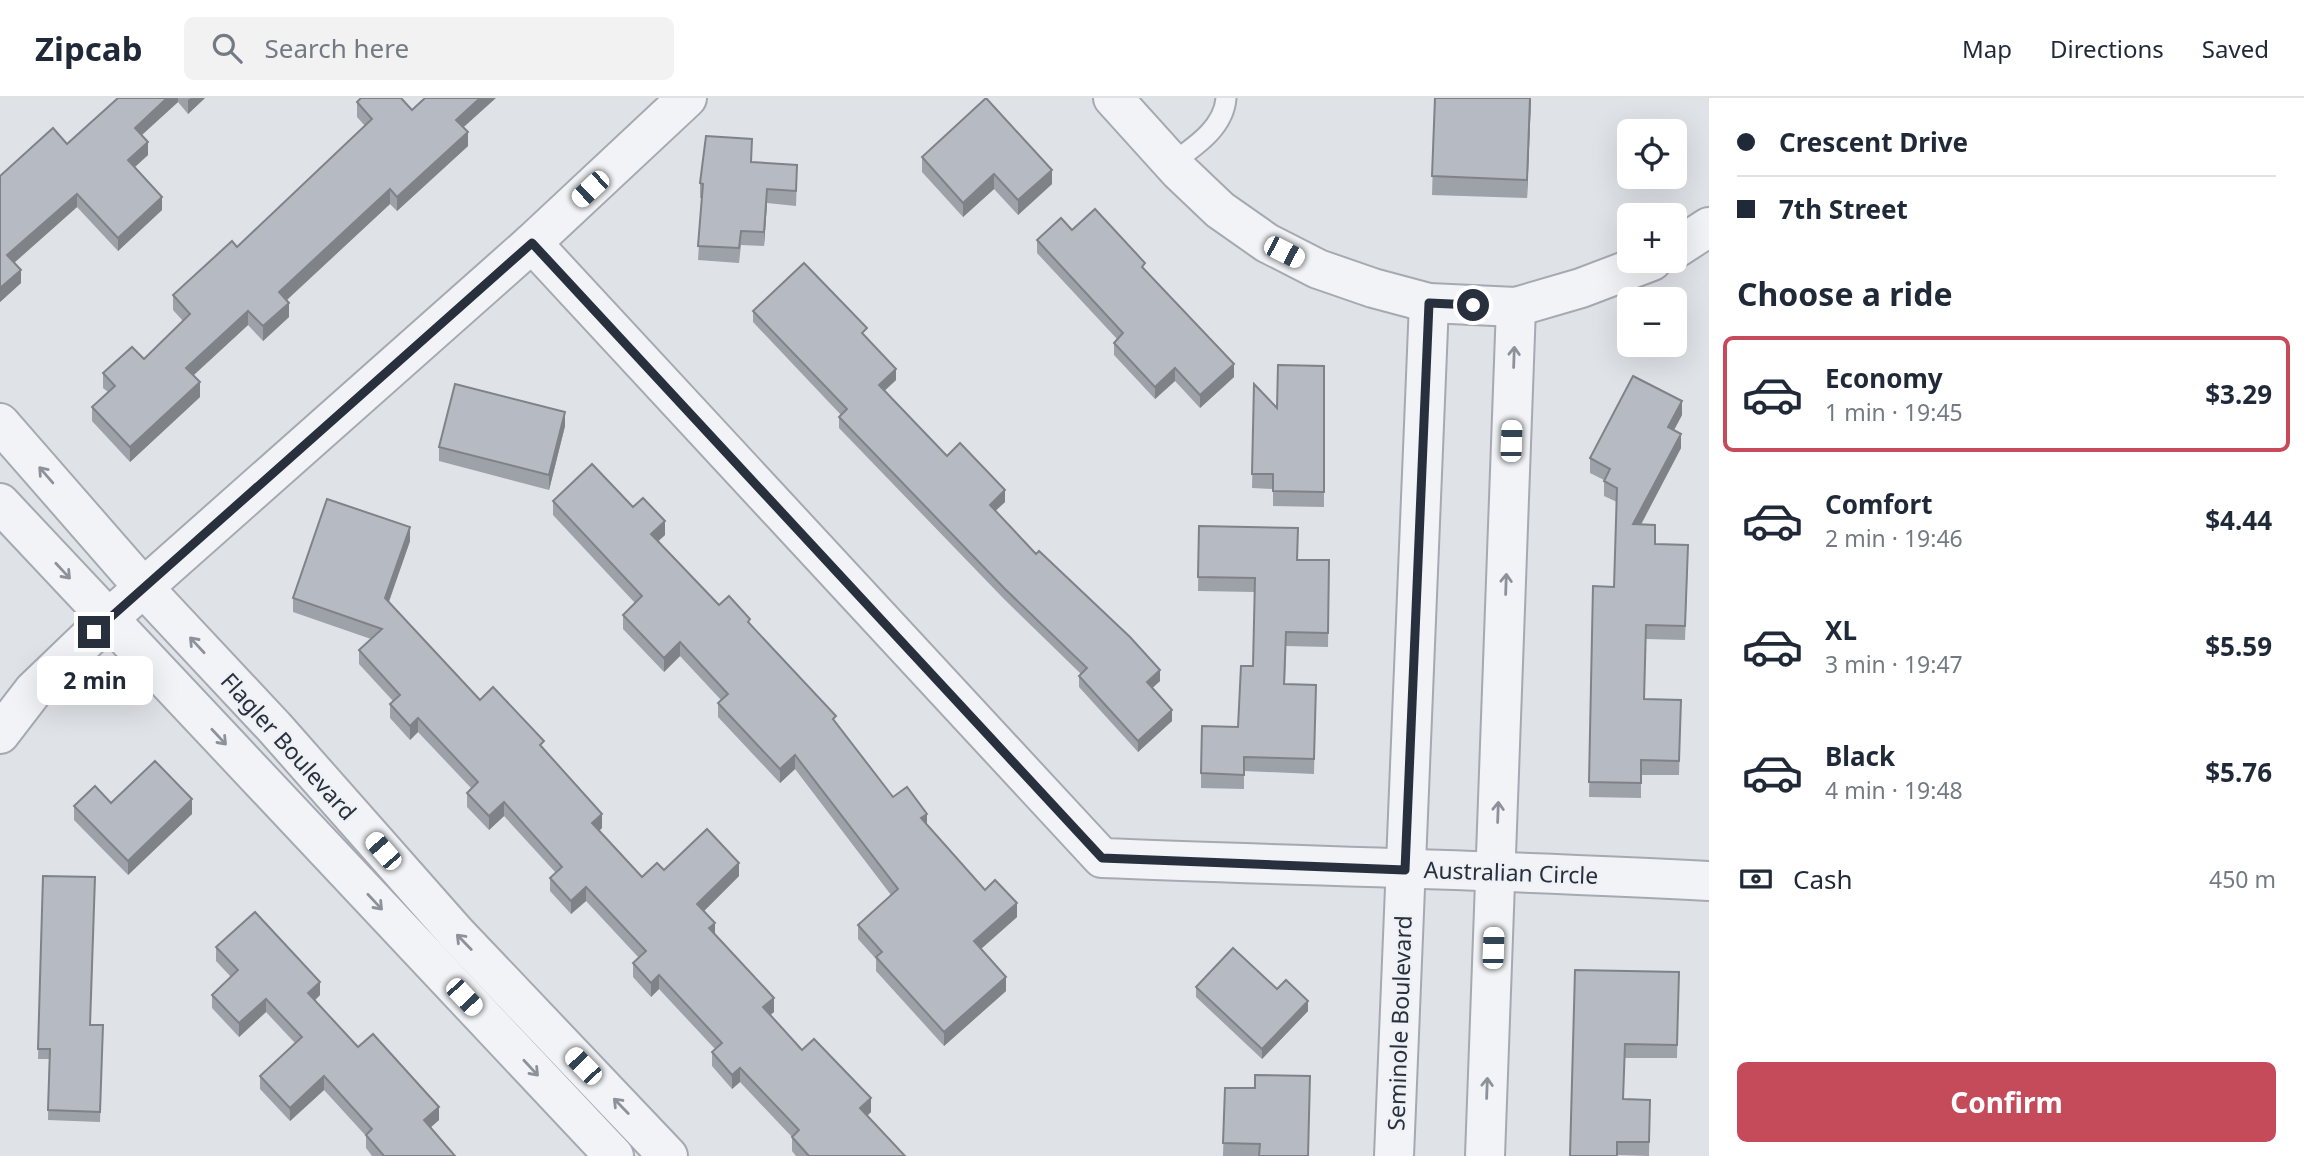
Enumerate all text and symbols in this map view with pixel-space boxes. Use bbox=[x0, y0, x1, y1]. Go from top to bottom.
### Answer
search box bbox=[184, 17, 674, 80]
text: Zipcab bbox=[35, 26, 142, 71]
icon: search bbox=[208, 29, 246, 67]
text: Search here bbox=[264, 30, 409, 66]
text: Map bbox=[1962, 32, 2012, 65]
text: Directions bbox=[2050, 32, 2164, 65]
text: Saved bbox=[2202, 32, 2269, 65]
map controls bbox=[1617, 119, 1687, 357]
button: locate bbox=[1617, 119, 1687, 189]
text: Crescent Drive bbox=[1779, 124, 1968, 160]
car bbox=[568, 167, 613, 211]
text: 7th Street bbox=[1779, 191, 1908, 227]
button: + bbox=[1617, 203, 1687, 273]
car bbox=[1261, 233, 1308, 271]
text: Choose a ride bbox=[1737, 272, 1953, 315]
button: − bbox=[1617, 287, 1687, 357]
route start bbox=[1457, 289, 1489, 321]
one-way arrow bbox=[1508, 346, 1521, 369]
text: Economy bbox=[1825, 360, 1943, 396]
icon: car bbox=[1741, 363, 1804, 426]
text: $3.29 bbox=[2205, 376, 2272, 412]
text: 1 min · 19:45 bbox=[1825, 396, 1963, 428]
car bbox=[1500, 420, 1523, 462]
one-way arrow bbox=[38, 467, 54, 485]
text: Comfort bbox=[1825, 486, 1933, 522]
icon: car bbox=[1741, 489, 1804, 552]
text: $4.44 bbox=[2205, 502, 2272, 538]
text: 2 min · 19:46 bbox=[1825, 522, 1963, 554]
one-way arrow bbox=[55, 562, 72, 579]
one-way arrow bbox=[1499, 573, 1513, 596]
text: XL bbox=[1825, 612, 1857, 648]
icon: car bbox=[1741, 615, 1804, 678]
route end bbox=[78, 616, 110, 648]
text: $5.59 bbox=[2205, 628, 2272, 664]
one-way arrow bbox=[189, 636, 205, 654]
text: 3 min · 19:47 bbox=[1825, 648, 1963, 680]
callout: 2 min bbox=[36, 656, 152, 706]
text: 2 min bbox=[63, 664, 127, 696]
street label: Flagler Boulevard bbox=[214, 665, 364, 827]
one-way arrow bbox=[211, 728, 228, 745]
text: Black bbox=[1825, 738, 1895, 774]
icon: car bbox=[1741, 741, 1804, 804]
text: $5.76 bbox=[2205, 754, 2272, 790]
text: 4 min · 19:48 bbox=[1825, 774, 1963, 806]
one-way arrow bbox=[1491, 800, 1504, 823]
car bbox=[362, 828, 405, 874]
street label: Australian Circle bbox=[1423, 853, 1599, 891]
icon: cash bbox=[1737, 860, 1775, 898]
text: Cash bbox=[1793, 861, 1853, 897]
text: 450 m bbox=[2209, 863, 2276, 895]
one-way arrow bbox=[367, 893, 383, 911]
street label: Seminole Boulevard bbox=[1379, 915, 1419, 1131]
car bbox=[1482, 927, 1505, 969]
one-way arrow bbox=[455, 934, 472, 951]
car bbox=[442, 974, 487, 1020]
car bbox=[561, 1044, 606, 1088]
one-way arrow bbox=[523, 1059, 539, 1077]
button: Confirm bbox=[1737, 1062, 2276, 1142]
one-way arrow bbox=[1481, 1077, 1494, 1100]
one-way arrow bbox=[613, 1098, 630, 1115]

